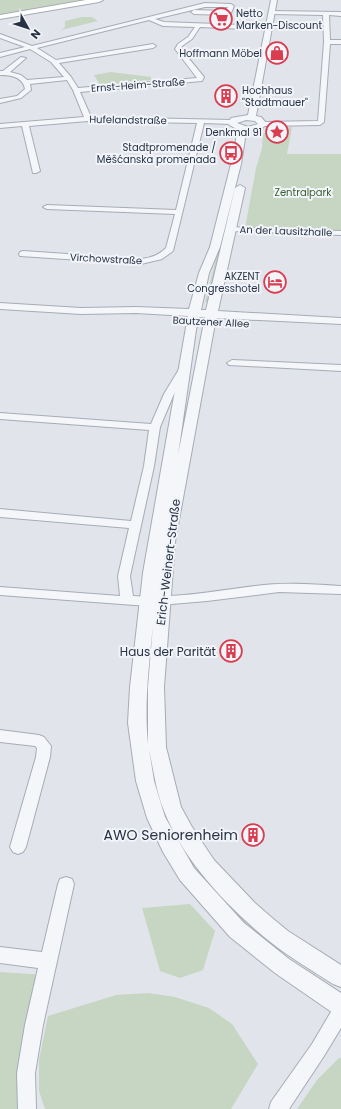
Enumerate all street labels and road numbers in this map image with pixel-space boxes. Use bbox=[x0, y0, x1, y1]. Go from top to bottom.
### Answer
street label: Ernst-Heim-Straße bbox=[91, 74, 185, 96]
street label: Hufelandstraße bbox=[89, 112, 167, 128]
street label: An der Lausitzhalle bbox=[239, 222, 333, 240]
street label: Virchowstraße bbox=[69, 250, 143, 268]
street label: Bautzener Allee bbox=[172, 313, 250, 331]
street label: Erich-Weinert-Straße bbox=[152, 498, 184, 626]

